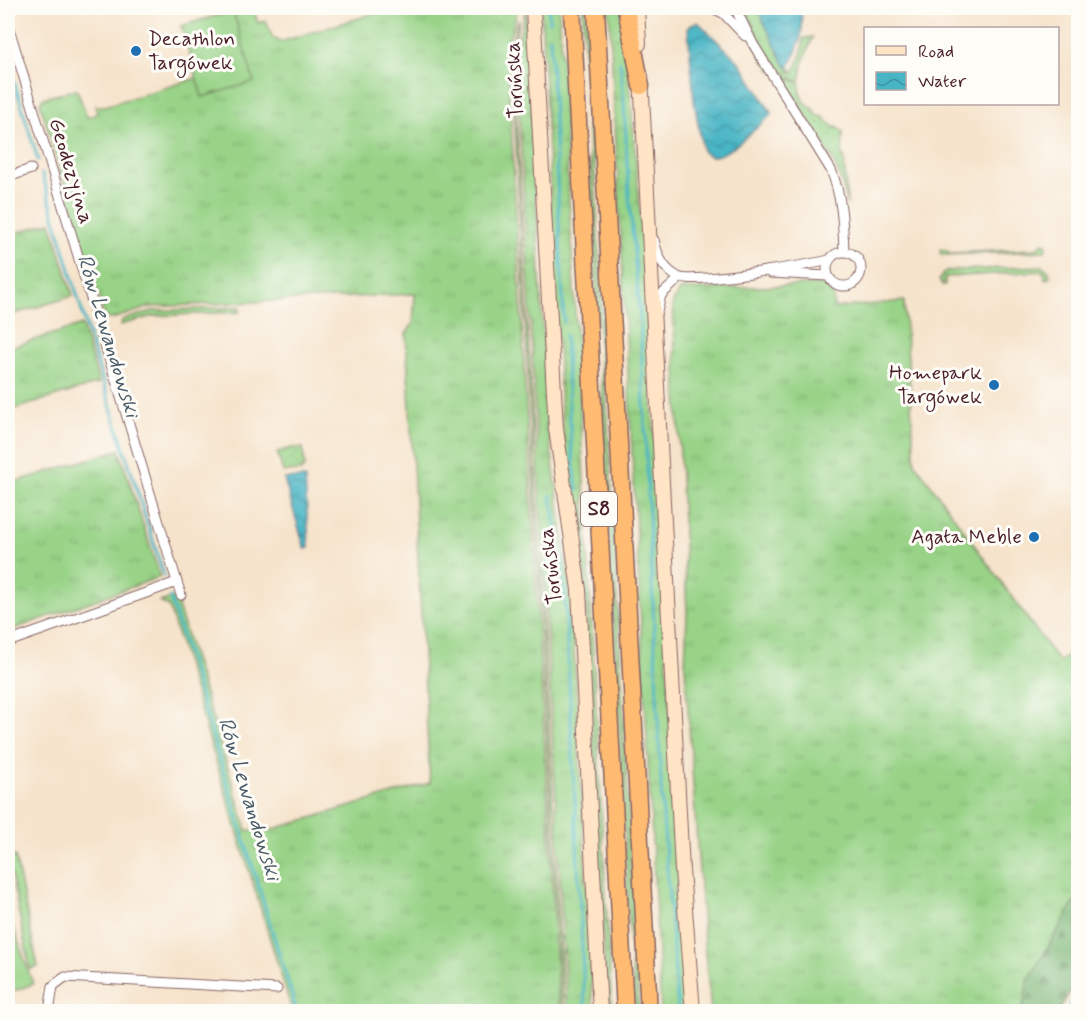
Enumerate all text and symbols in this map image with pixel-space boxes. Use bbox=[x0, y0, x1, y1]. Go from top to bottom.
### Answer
place label: Decathlon Targówek bbox=[148, 25, 235, 78]
legend bbox=[864, 27, 1059, 105]
text: Road bbox=[918, 40, 954, 64]
street label: Toruńska bbox=[499, 41, 531, 119]
marker: Decathlon Targówek bbox=[129, 44, 143, 58]
text: Water bbox=[918, 70, 967, 94]
street label: Geodezyjna bbox=[42, 115, 100, 227]
water label: Rów Lewandowski bbox=[70, 251, 147, 423]
place label: Homepark Targówek bbox=[889, 359, 982, 412]
marker: Homepark Targówek bbox=[987, 378, 1001, 392]
road number: S8 bbox=[581, 492, 617, 526]
place label: Agata Meble bbox=[911, 523, 1022, 551]
street label: Toruńska bbox=[532, 526, 570, 606]
marker: Agata Meble bbox=[1027, 530, 1041, 544]
water label: Rów Lewandowski bbox=[211, 714, 288, 886]

